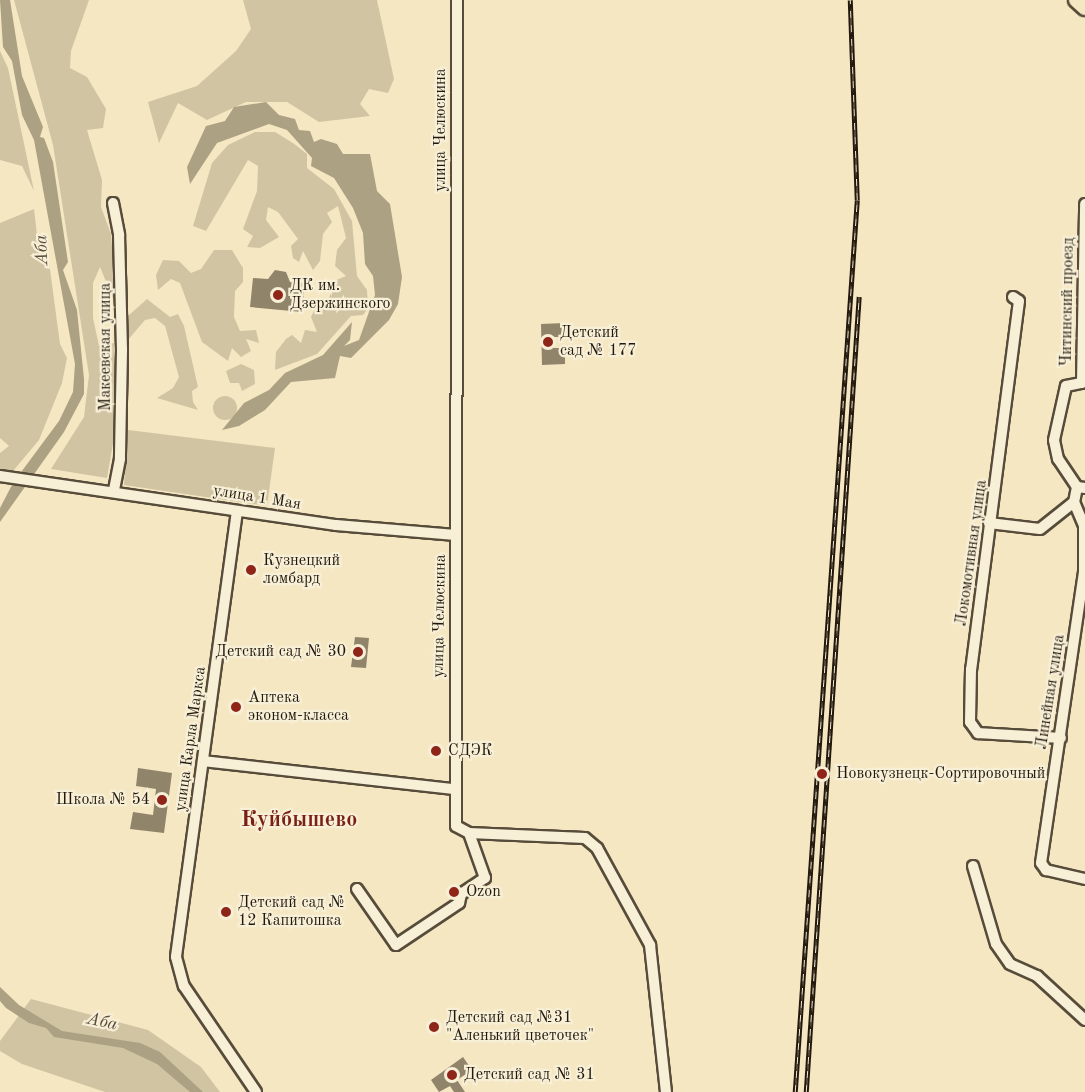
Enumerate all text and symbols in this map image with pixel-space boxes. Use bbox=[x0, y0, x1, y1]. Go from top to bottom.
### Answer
street label: улица Челюскина bbox=[431, 68, 451, 192]
water label: Аба bbox=[31, 234, 53, 266]
street label: Читинский проезд bbox=[1057, 237, 1079, 367]
place label: ДК им. Дзержинского bbox=[290, 276, 390, 314]
street label: Макеевская улица bbox=[96, 283, 116, 411]
marker: ДК им. Дзержинского bbox=[271, 288, 285, 302]
place label: Детский сад № 177 bbox=[560, 323, 637, 361]
marker: Детский сад № 177 bbox=[541, 335, 555, 349]
street label: Локомотивная улица bbox=[952, 479, 992, 627]
street label: улица 1 Мая bbox=[212, 482, 302, 514]
place label: Кузнецкий ломбард bbox=[263, 551, 340, 589]
street label: улица Челюскина bbox=[429, 554, 451, 678]
marker: Кузнецкий ломбард bbox=[244, 563, 258, 577]
street label: Линейная улица bbox=[1032, 633, 1070, 751]
place label: Детский сад № 30 bbox=[215, 642, 346, 662]
marker: Детский сад № 30 bbox=[351, 645, 365, 659]
street label: улица Карла Маркса bbox=[171, 665, 211, 813]
place label: Аптека эконом-класса bbox=[248, 688, 349, 726]
marker: Аптека эконом-класса bbox=[229, 700, 243, 714]
place label: СДЭК bbox=[448, 741, 492, 761]
marker: СДЭК bbox=[429, 744, 443, 758]
place label: Новокузнецк-Сортировочный bbox=[836, 764, 1045, 784]
marker: Новокузнецк-Сортировочный bbox=[813, 765, 831, 783]
place label: Школа № 54 bbox=[56, 790, 150, 810]
marker: Школа № 54 bbox=[155, 793, 169, 807]
district label: Куйбышево bbox=[241, 808, 357, 834]
place label: Ozon bbox=[466, 882, 501, 902]
marker: Ozon bbox=[447, 885, 461, 899]
place label: Детский сад № 12 Капитошка bbox=[238, 893, 346, 931]
marker: Детский сад № 12 Капитошка bbox=[219, 905, 233, 919]
water label: Аба bbox=[85, 1008, 119, 1036]
place label: Детский сад №31 "Аленький цветочек" bbox=[446, 1008, 594, 1046]
marker: Детский сад №31 "Аленький цветочек" bbox=[427, 1020, 441, 1034]
place label: Детский сад № 31 bbox=[464, 1065, 595, 1085]
marker: Детский сад № 31 bbox=[445, 1068, 459, 1082]

